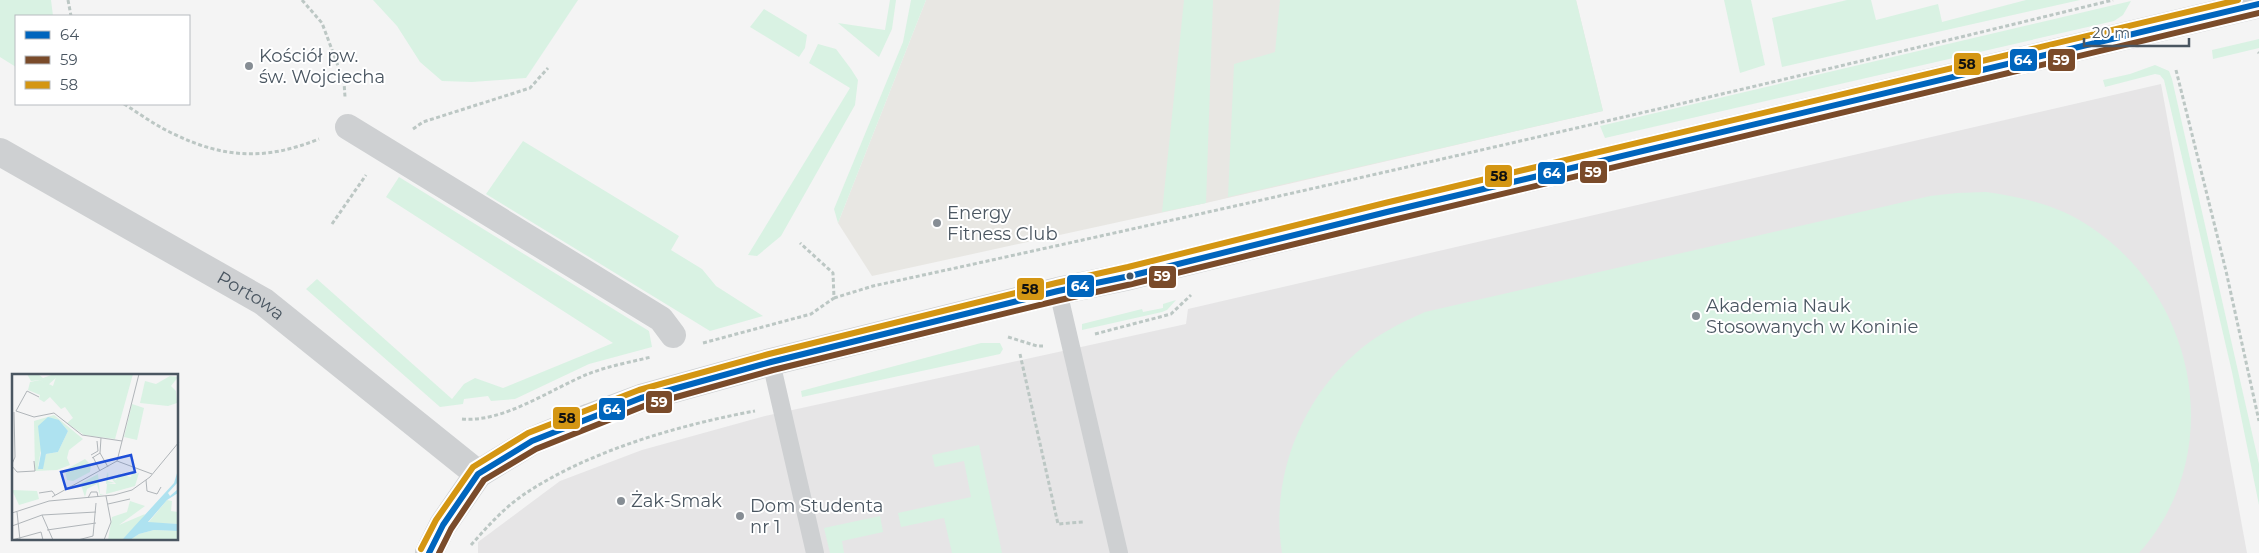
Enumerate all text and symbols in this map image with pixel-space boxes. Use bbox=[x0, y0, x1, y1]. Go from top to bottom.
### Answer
legend bbox=[15, 15, 190, 105]
scale bar bbox=[2084, 15, 2189, 47]
text: 20 m bbox=[2092, 23, 2130, 42]
text: 64 bbox=[60, 25, 79, 44]
place label: Kościół pw. św. Wojciecha bbox=[259, 45, 385, 88]
line badge: 64 bbox=[2009, 48, 2038, 72]
line badge: 59 bbox=[2047, 48, 2076, 72]
text: 59 bbox=[60, 50, 78, 69]
text: 64 bbox=[2014, 51, 2033, 69]
text: 59 bbox=[2052, 51, 2070, 69]
line badge: 58 bbox=[1953, 52, 1982, 76]
text: 58 bbox=[1958, 55, 1976, 73]
marker: Kościół pw. św. Wojciecha bbox=[243, 60, 255, 72]
text: 58 bbox=[60, 75, 78, 94]
line badge: 59 bbox=[1579, 160, 1608, 184]
line badge: 64 bbox=[1537, 161, 1566, 185]
text: 59 bbox=[1584, 163, 1602, 181]
line badge: 58 bbox=[1484, 164, 1513, 188]
text: 64 bbox=[1543, 164, 1562, 182]
text: 58 bbox=[1490, 167, 1508, 185]
place label: Energy Fitness Club bbox=[947, 202, 1058, 245]
marker: Energy Fitness Club bbox=[931, 217, 943, 229]
line badge: 59 bbox=[1148, 265, 1177, 289]
street label: Portowa bbox=[213, 267, 289, 325]
text: 59 bbox=[1153, 267, 1171, 285]
unlabelled marker bbox=[1125, 271, 1135, 281]
line badge: 64 bbox=[1066, 274, 1095, 298]
line badge: 58 bbox=[1016, 277, 1045, 301]
text: 64 bbox=[1071, 277, 1090, 295]
text: 58 bbox=[1021, 280, 1039, 298]
place label: Akademia Nauk Stosowanych w Koninie bbox=[1706, 295, 1919, 338]
marker: Akademia Nauk Stosowanych w Koninie bbox=[1690, 310, 1702, 322]
inset map bbox=[12, 374, 179, 540]
line badge: 59 bbox=[645, 390, 673, 414]
text: 59 bbox=[650, 393, 668, 411]
line badge: 64 bbox=[598, 397, 626, 421]
text: 64 bbox=[603, 400, 622, 418]
line badge: 58 bbox=[552, 406, 581, 430]
text: 58 bbox=[558, 409, 576, 427]
place label: Żak-Smak bbox=[631, 490, 722, 512]
marker: Żak-Smak bbox=[615, 495, 627, 507]
place label: Dom Studenta nr 1 bbox=[750, 495, 883, 538]
marker: Dom Studenta nr 1 bbox=[734, 510, 746, 522]

